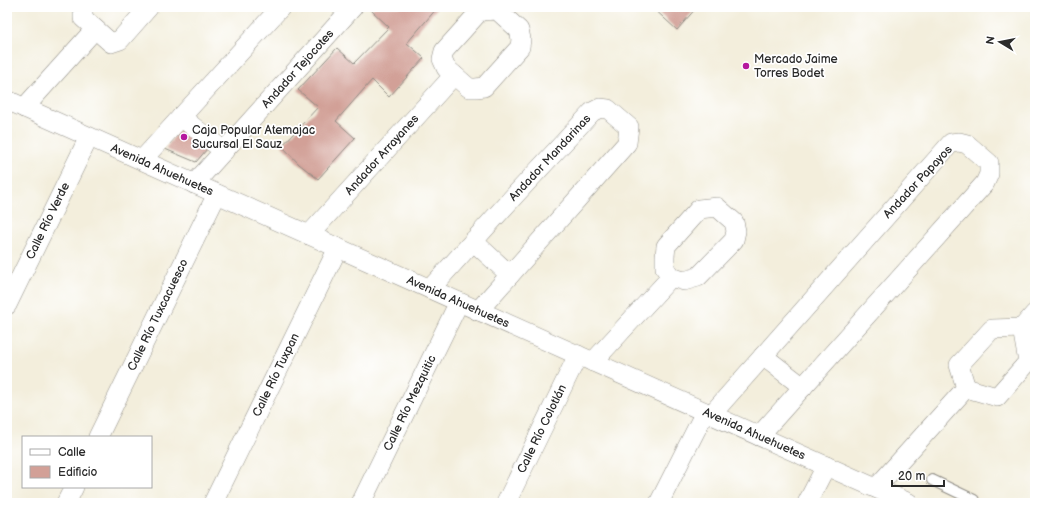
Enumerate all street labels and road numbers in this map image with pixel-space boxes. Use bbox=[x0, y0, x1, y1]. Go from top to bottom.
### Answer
street label: Andador Tejocotes bbox=[259, 26, 337, 111]
street label: Andador Mandarinas bbox=[506, 111, 594, 205]
street label: Andador Arrayanes bbox=[342, 112, 422, 198]
street label: Avenida Ahuehuetes bbox=[108, 141, 216, 199]
street label: Andador Papayos bbox=[880, 142, 956, 222]
street label: Calle Río Verde bbox=[23, 180, 73, 262]
street label: Calle Río Tuxcacuesco bbox=[124, 256, 192, 373]
street label: Avenida Ahuehuetes bbox=[404, 273, 512, 331]
street label: Calle Río Tuxpan bbox=[249, 331, 303, 419]
street label: Calle Río Mezquitic bbox=[380, 353, 440, 453]
street label: Calle Río Colotlán bbox=[514, 382, 570, 476]
street label: Avenida Ahuehuetes bbox=[700, 405, 808, 463]

